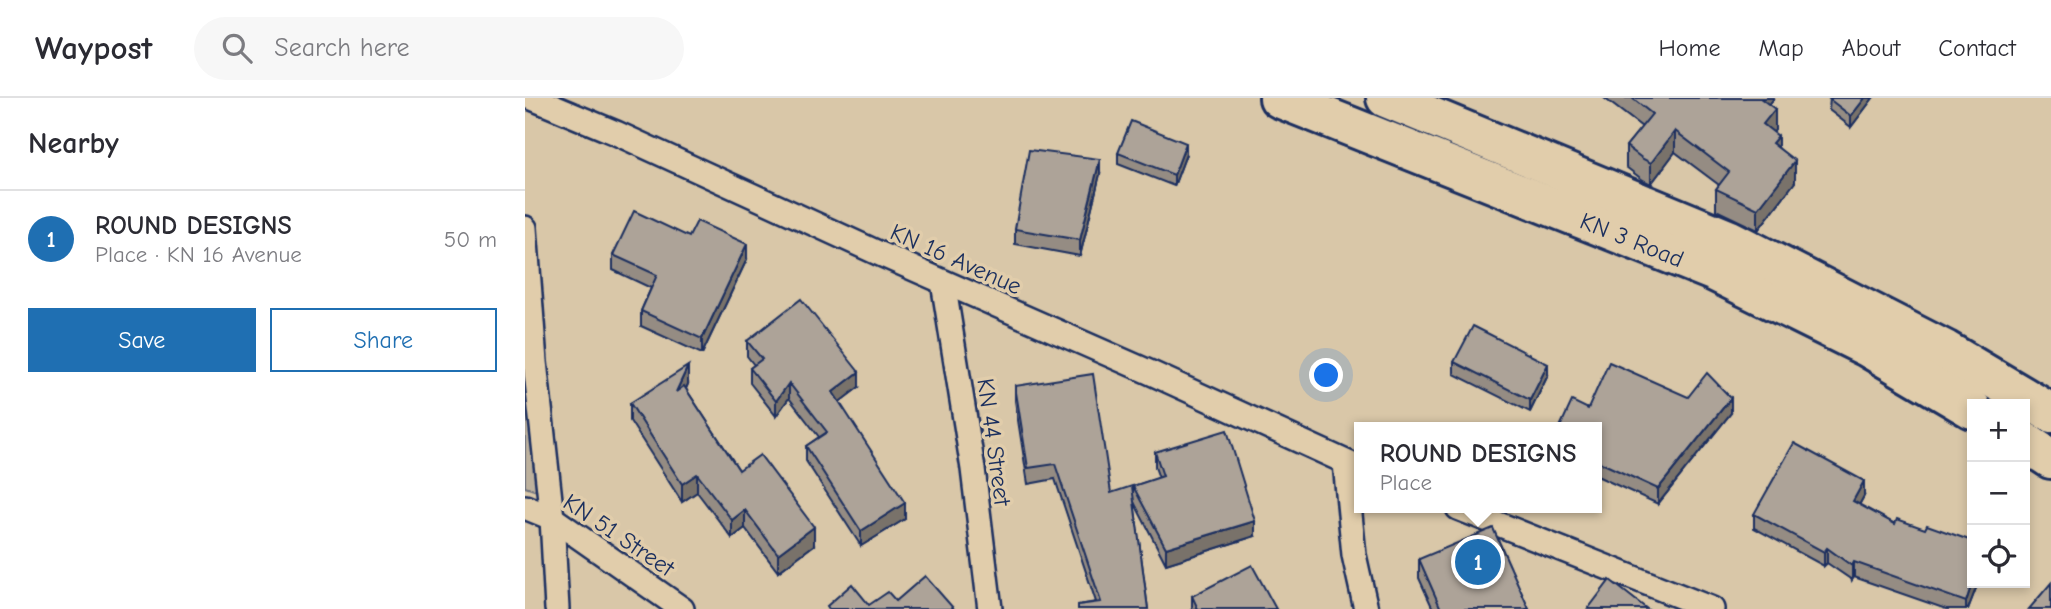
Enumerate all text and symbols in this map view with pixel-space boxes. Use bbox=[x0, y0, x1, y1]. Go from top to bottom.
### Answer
search box bbox=[194, 17, 684, 80]
text: Waypost bbox=[35, 29, 152, 67]
icon: search bbox=[218, 29, 256, 67]
text: Search here bbox=[274, 33, 410, 63]
text: Home bbox=[1659, 34, 1720, 62]
text: Map bbox=[1758, 34, 1804, 62]
text: About bbox=[1842, 34, 1900, 62]
text: Contact bbox=[1938, 34, 2016, 62]
text: Nearby bbox=[28, 126, 119, 161]
street label: KN 3 Road bbox=[1576, 207, 1688, 273]
text: ROUND DESIGNS bbox=[95, 211, 292, 241]
street label: KN 16 Avenue bbox=[886, 218, 1026, 300]
text: 1 bbox=[46, 226, 56, 253]
text: 50 m bbox=[444, 226, 497, 253]
text: Place · KN 16 Avenue bbox=[95, 241, 302, 268]
button: Save bbox=[28, 308, 256, 372]
button: Share bbox=[270, 308, 497, 372]
your location bbox=[1309, 358, 1343, 392]
street label: KN 44 Street bbox=[971, 376, 1017, 509]
map controls bbox=[1967, 399, 2030, 588]
button: + bbox=[1967, 399, 2030, 462]
popup bbox=[1354, 422, 1602, 513]
text: ROUND DESIGNS bbox=[1380, 439, 1576, 469]
button: − bbox=[1967, 462, 2030, 525]
text: Place bbox=[1380, 469, 1432, 496]
street label: KN 51 Street bbox=[558, 488, 681, 583]
button: locate bbox=[1967, 525, 2030, 588]
pin: 1 bbox=[1455, 536, 1501, 588]

